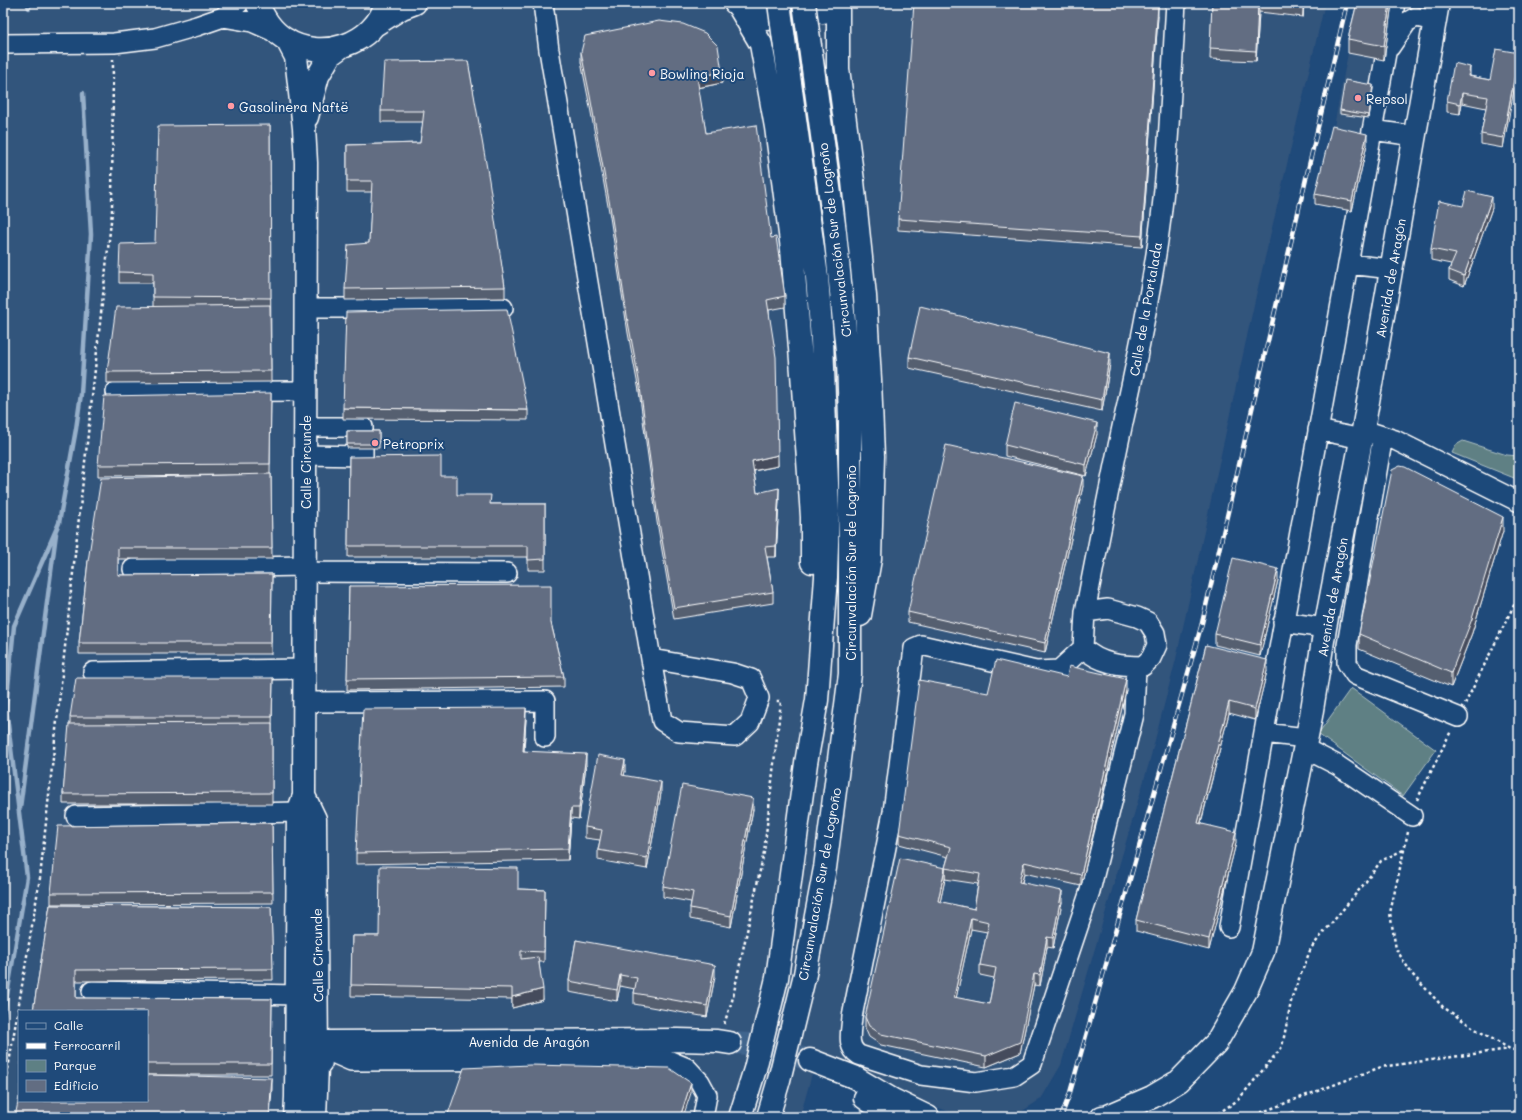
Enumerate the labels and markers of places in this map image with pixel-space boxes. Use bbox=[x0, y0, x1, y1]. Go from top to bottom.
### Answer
place label: Bowling Rioja bbox=[660, 65, 745, 82]
marker: Bowling Rioja bbox=[647, 68, 657, 78]
place label: Repsol bbox=[1366, 90, 1408, 107]
marker: Repsol bbox=[1353, 93, 1363, 103]
place label: Gasolinera Naftë bbox=[239, 98, 349, 115]
marker: Gasolinera Naftë bbox=[226, 101, 236, 111]
place label: Petroprix bbox=[383, 435, 444, 452]
marker: Petroprix bbox=[370, 438, 380, 448]

